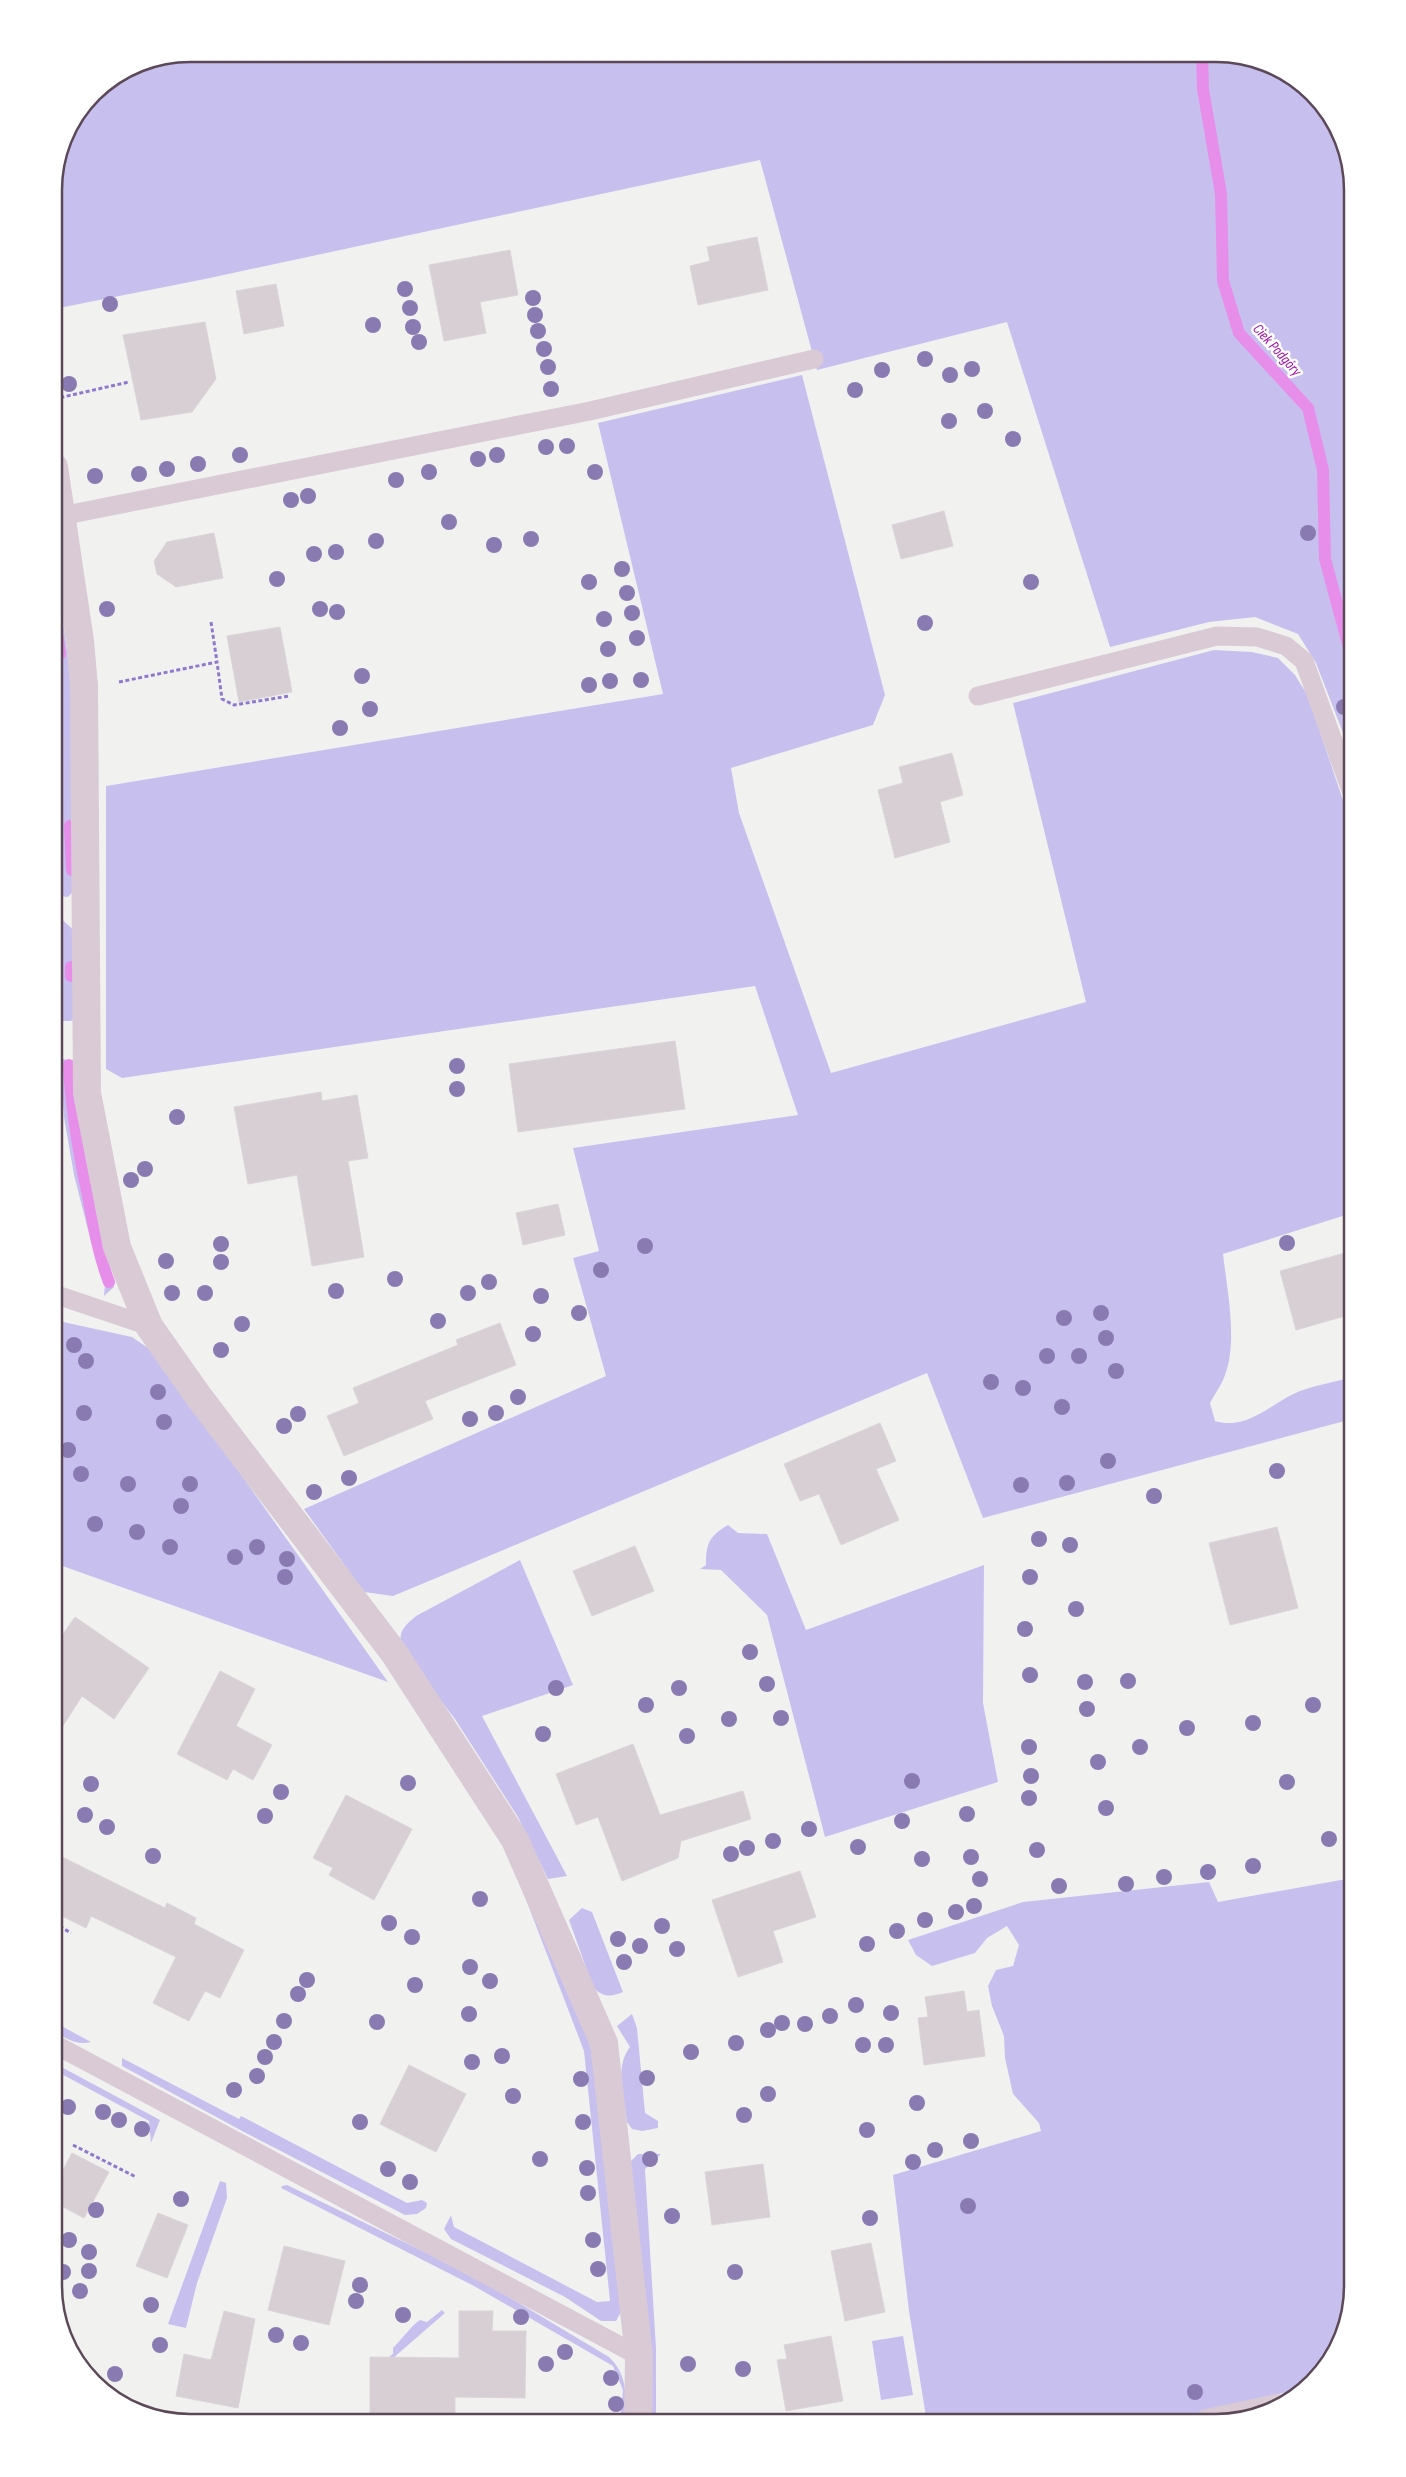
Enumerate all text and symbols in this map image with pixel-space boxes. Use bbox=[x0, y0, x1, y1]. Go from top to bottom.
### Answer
water label: Ciek Podgóry bbox=[1248, 320, 1306, 381]

